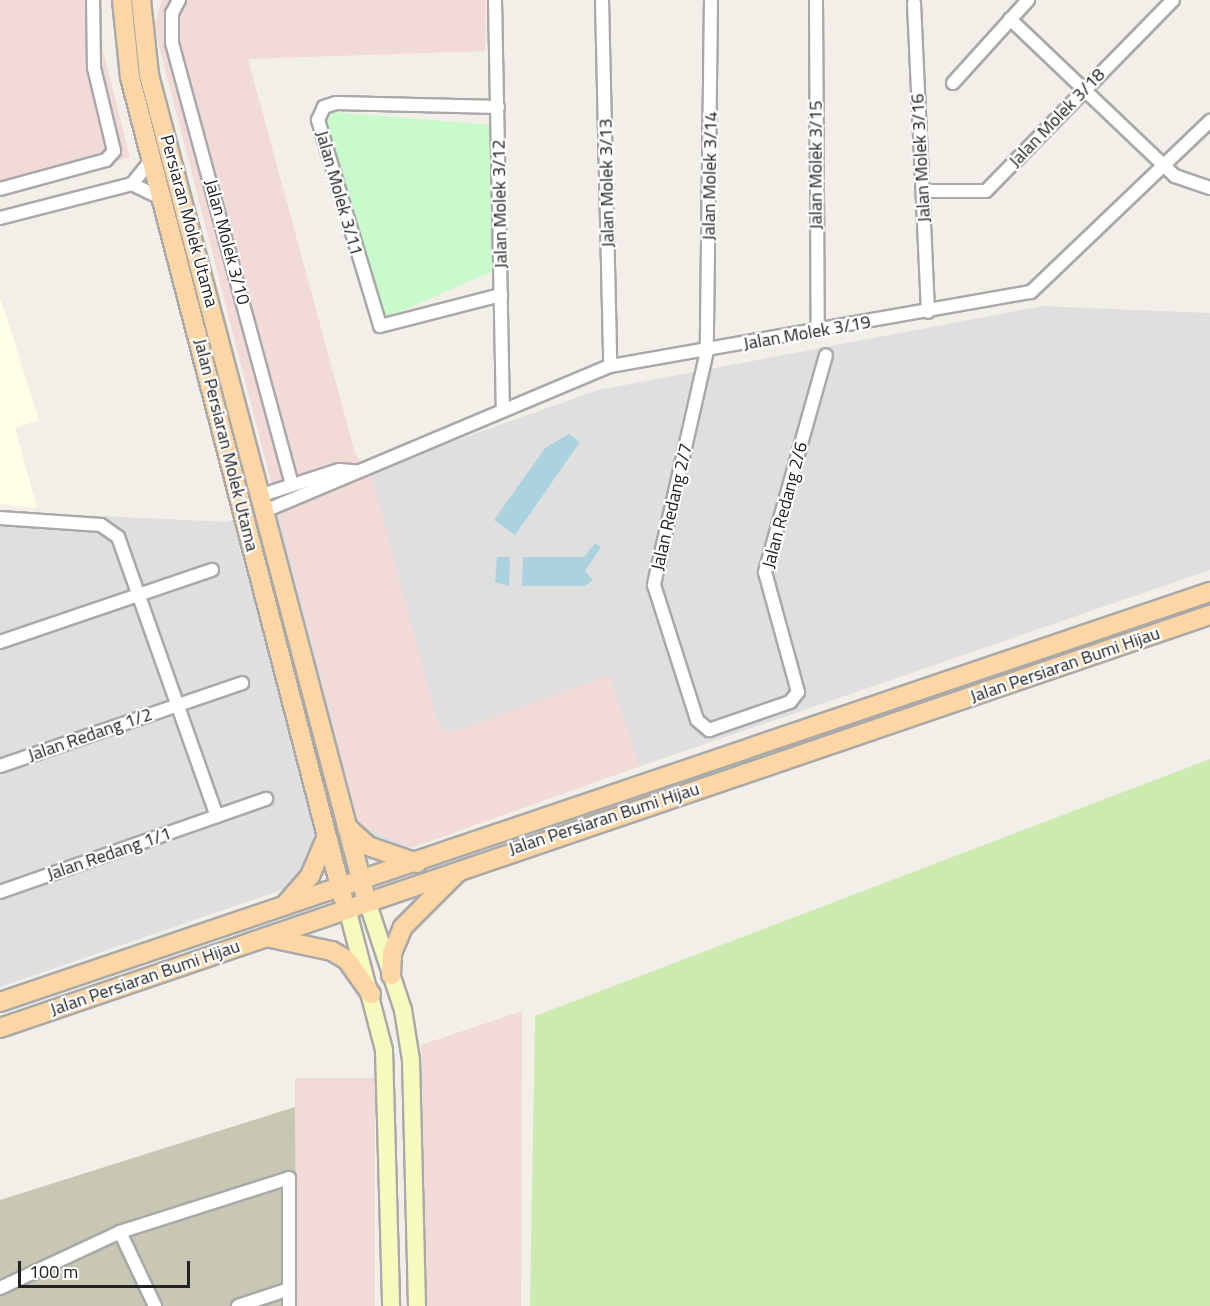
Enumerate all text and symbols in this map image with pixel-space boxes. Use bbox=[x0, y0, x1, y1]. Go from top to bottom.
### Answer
street label: Jalan Molek 3/18 bbox=[1004, 64, 1110, 172]
street label: Jalan Molek 3/16 bbox=[907, 93, 935, 223]
street label: Jalan Molek 3/15 bbox=[805, 100, 827, 230]
street label: Jalan Molek 3/14 bbox=[698, 111, 722, 241]
street label: Jalan Molek 3/13 bbox=[595, 118, 619, 248]
street label: Jalan Molek 3/11 bbox=[311, 128, 367, 258]
street label: Persiaran Molek Utama bbox=[156, 132, 222, 310]
street label: Jalan Molek 3/12 bbox=[488, 139, 512, 269]
street label: Jalan Molek 3/10 bbox=[200, 177, 254, 307]
street label: Jalan Molek 3/19 bbox=[742, 311, 872, 355]
street label: Jalan Persiaran Molek Utama bbox=[189, 336, 263, 554]
street label: Jalan Redang 2/6 bbox=[758, 439, 812, 571]
street label: Jalan Redang 2/7 bbox=[647, 441, 697, 573]
street label: Jalan Persiaran Bumi Hijau bbox=[967, 622, 1163, 708]
street label: Jalan Redang 1/2 bbox=[25, 704, 155, 766]
street label: Jalan Persiaran Bumi Hijau bbox=[506, 778, 702, 860]
street label: Jalan Redang 1/1 bbox=[44, 823, 174, 885]
street label: Jalan Persiaran Bumi Hijau bbox=[47, 935, 243, 1021]
scale bar bbox=[21, 1249, 194, 1287]
text: 100 m bbox=[29, 1258, 78, 1285]

